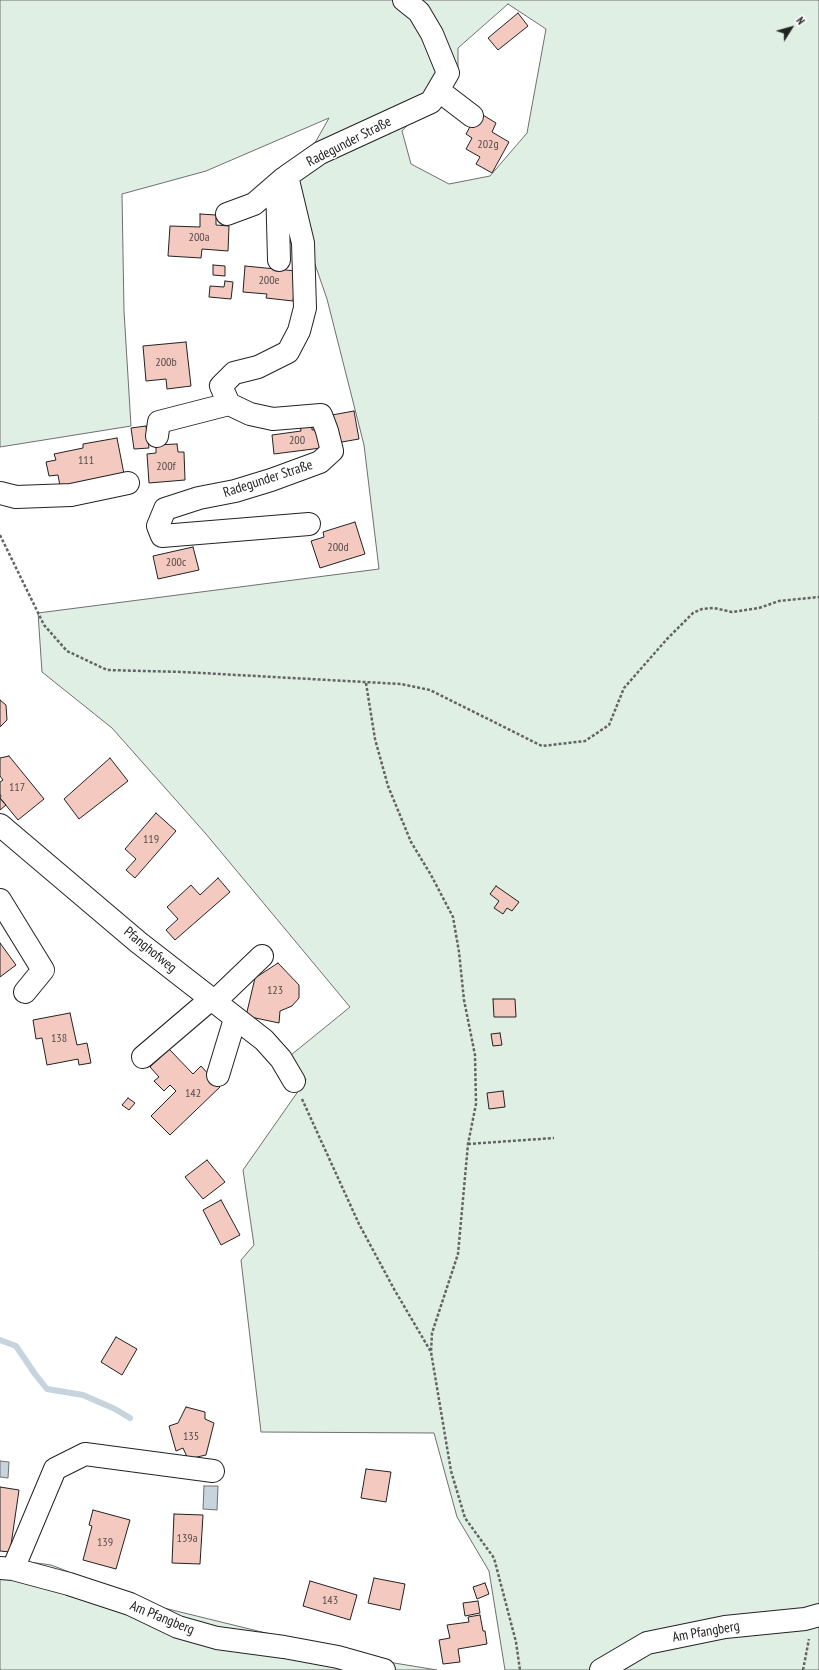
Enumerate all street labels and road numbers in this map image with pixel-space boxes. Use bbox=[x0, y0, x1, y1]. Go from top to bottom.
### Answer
street label: Radegunder Straße bbox=[304, 113, 394, 171]
street label: Radegunder Straße bbox=[221, 457, 315, 501]
street label: Pfanghofweg bbox=[120, 924, 180, 976]
street label: Am Pfangberg bbox=[127, 1597, 197, 1639]
street label: Am Pfangberg bbox=[671, 1618, 741, 1646]

